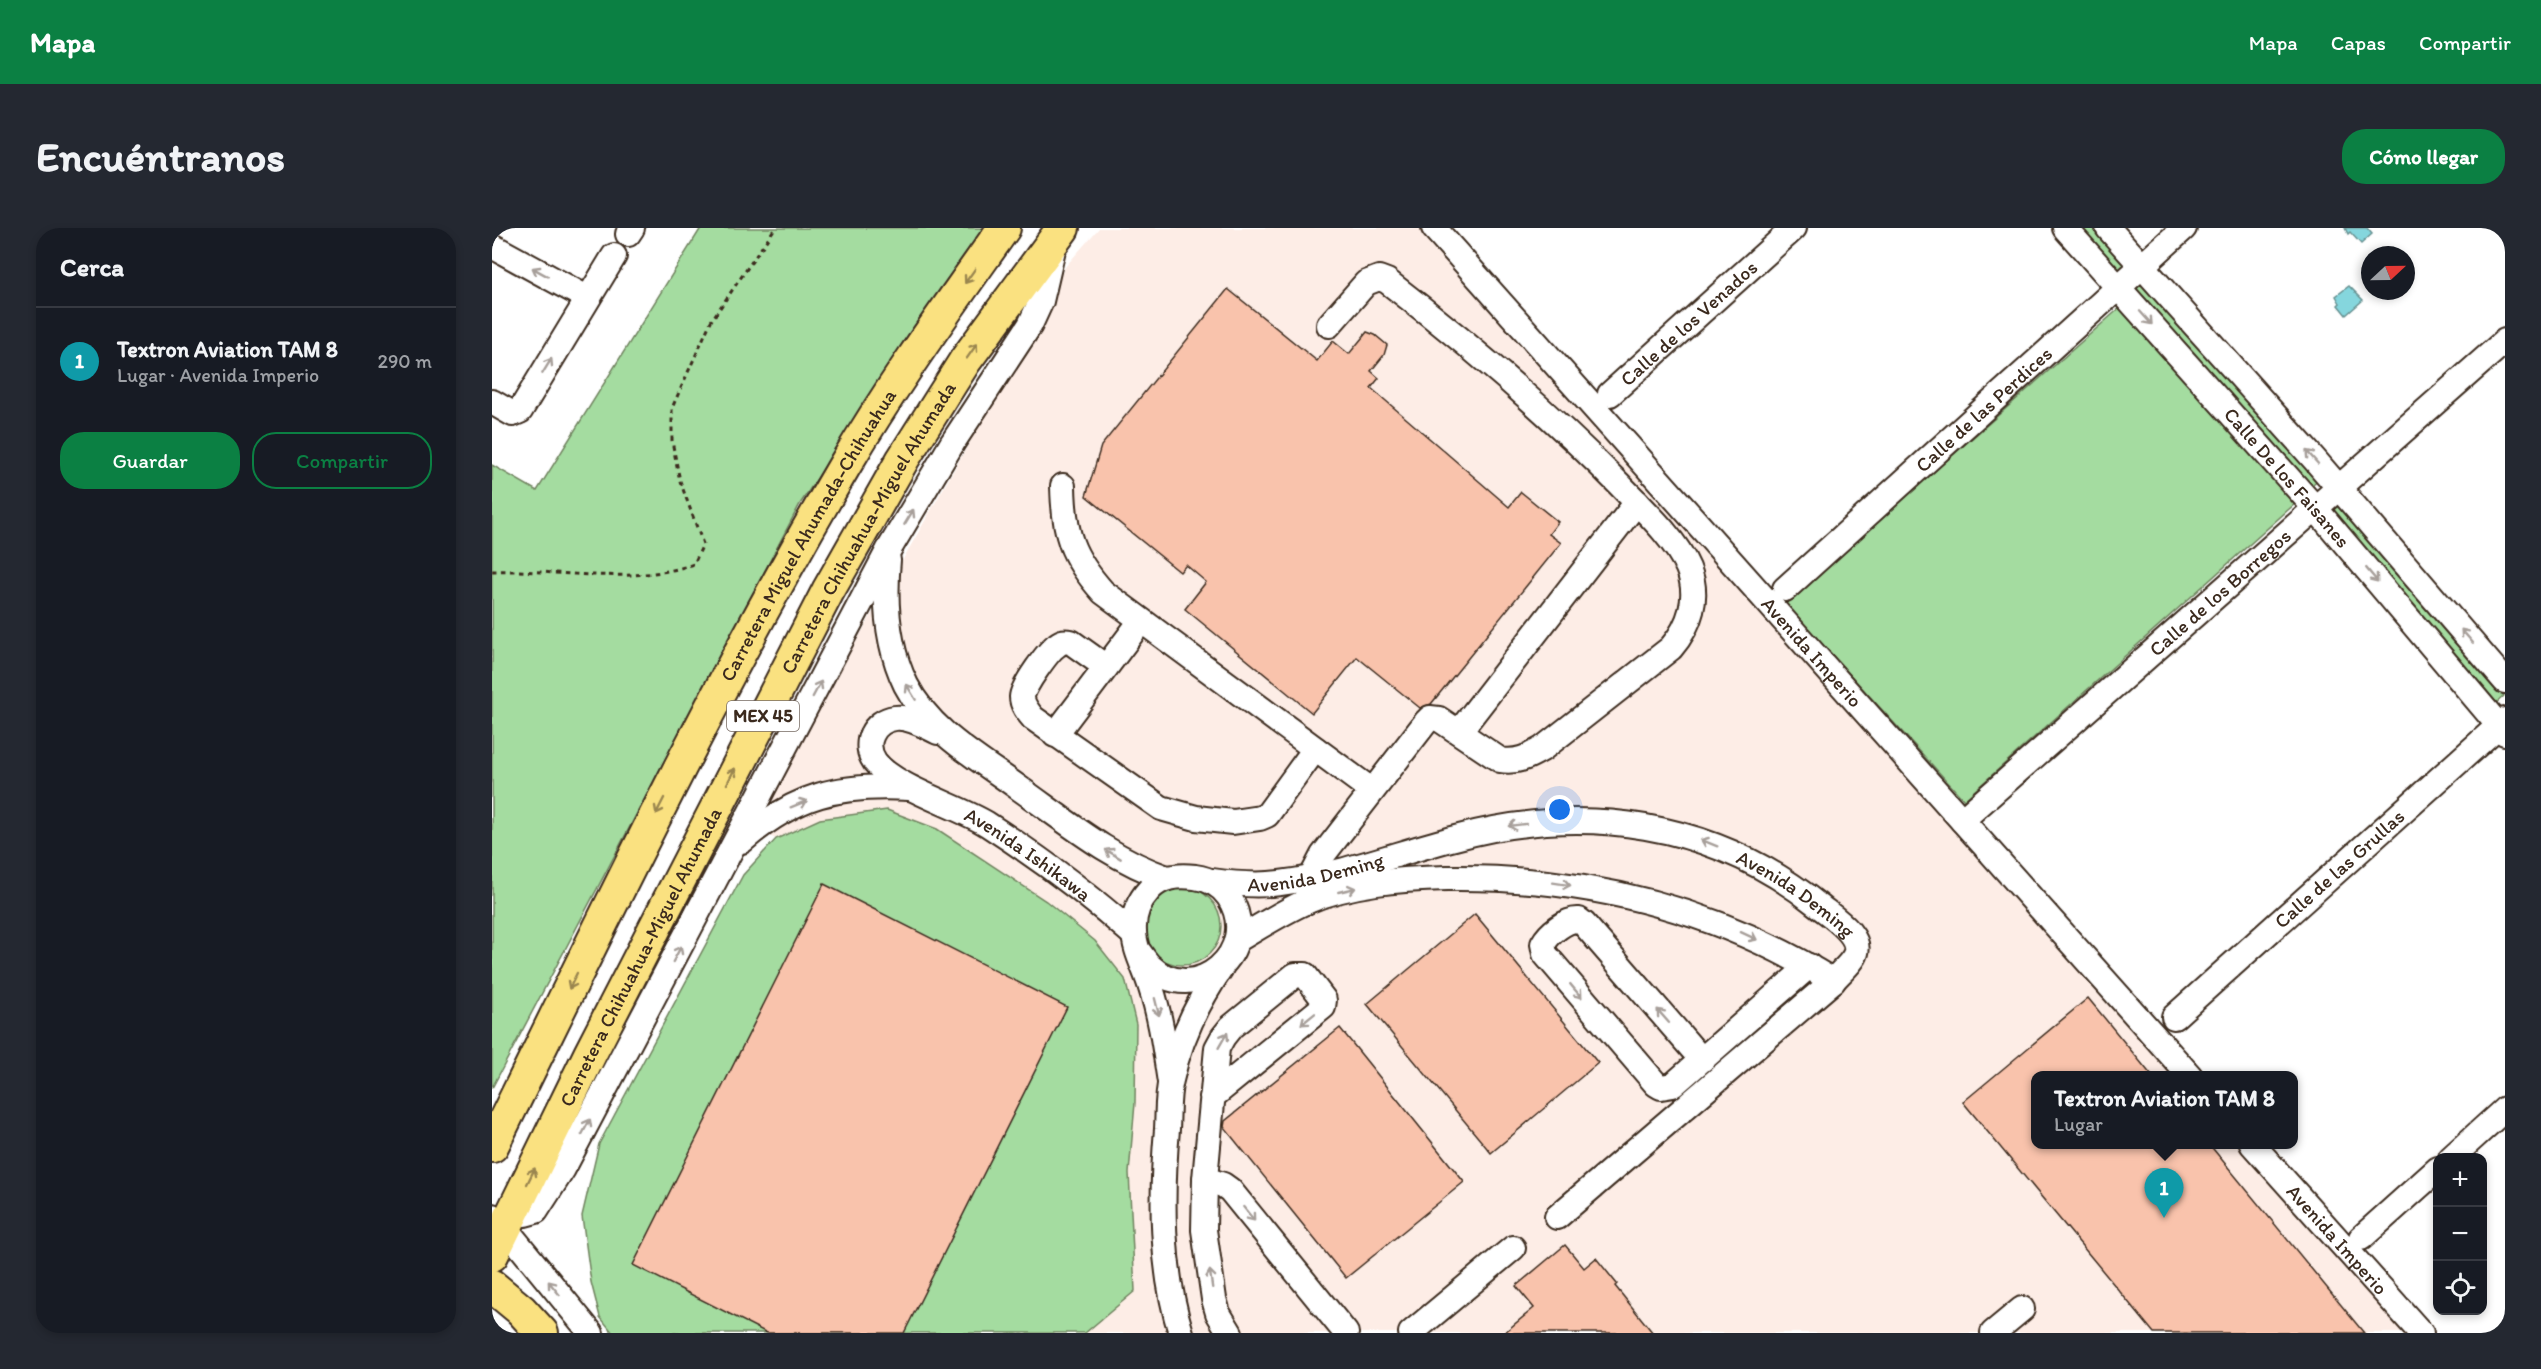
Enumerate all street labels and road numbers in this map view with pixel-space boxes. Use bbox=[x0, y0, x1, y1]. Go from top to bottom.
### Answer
street label: Calle de los Venados bbox=[1615, 255, 1762, 391]
street label: Calle de las Perdices bbox=[1910, 341, 2057, 477]
street label: Carretera Chihuahua-Miguel Ahumada bbox=[776, 377, 961, 678]
street label: Carretera Miguel Ahumada-Chihuahua bbox=[715, 384, 901, 685]
street label: Calle De los Faisanes bbox=[2219, 402, 2355, 553]
street label: Calle de los Borregos bbox=[2144, 524, 2296, 661]
street label: Avenida Imperio bbox=[1756, 592, 1867, 712]
road number: MEX 45 bbox=[727, 701, 799, 731]
street label: Avenida Ishikawa bbox=[961, 802, 1097, 907]
street label: Carretera Chihuahua-Miguel Ahumada bbox=[554, 803, 727, 1110]
street label: Calle de las Grullas bbox=[2269, 804, 2409, 933]
street label: Avenida Deming bbox=[1733, 845, 1861, 943]
street label: Avenida Deming bbox=[1247, 847, 1387, 897]
street label: Avenida Imperio bbox=[2282, 1179, 2393, 1300]

